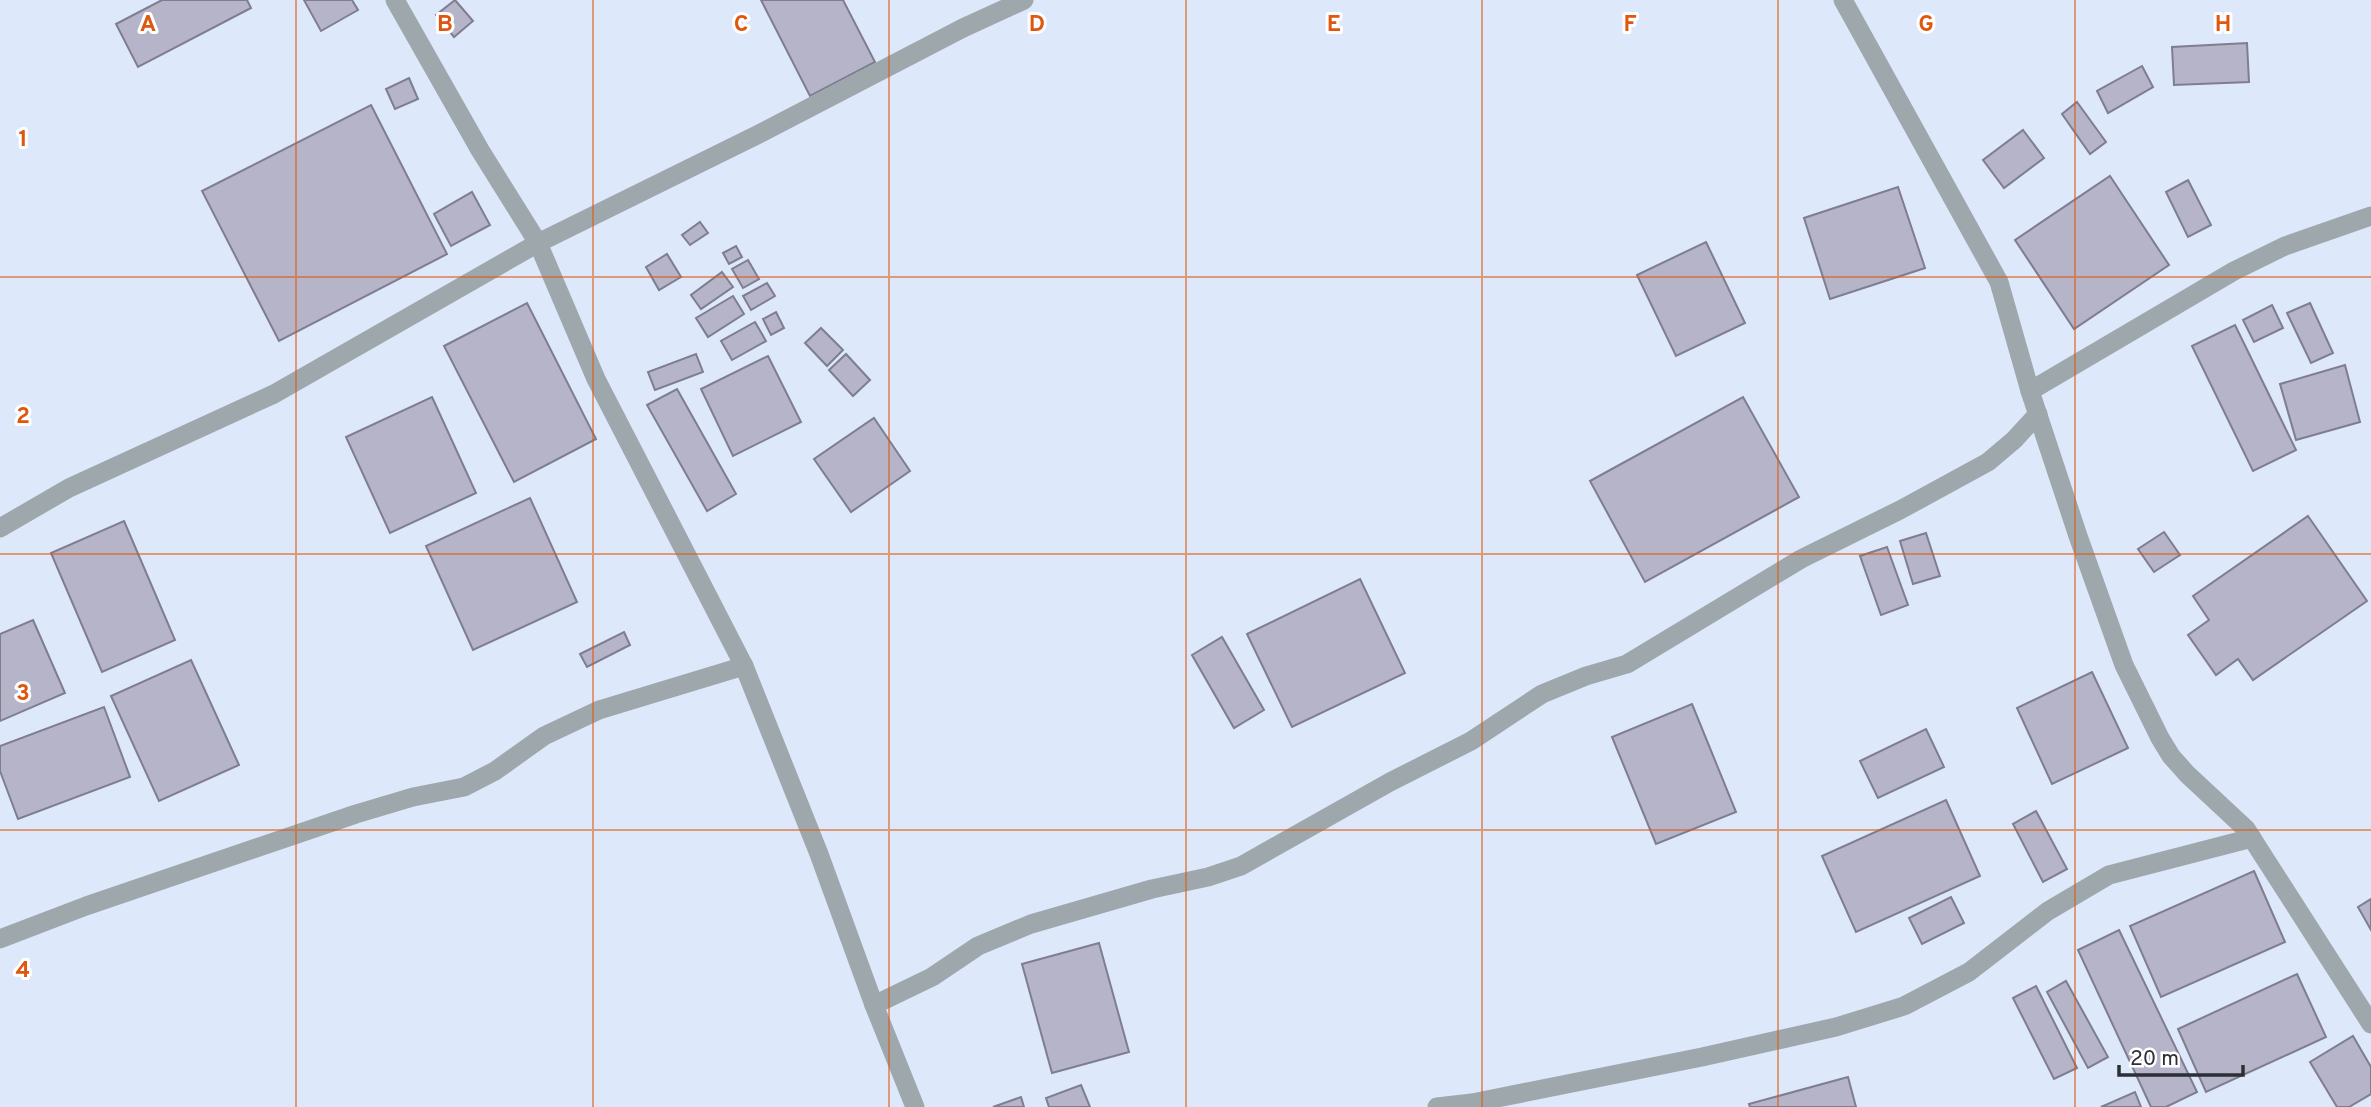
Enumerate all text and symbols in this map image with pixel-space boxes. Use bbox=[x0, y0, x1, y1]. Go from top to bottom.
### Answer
text: A bbox=[140, 11, 156, 40]
text: B bbox=[437, 11, 453, 40]
text: C bbox=[734, 11, 748, 40]
text: D bbox=[1029, 11, 1045, 40]
text: E bbox=[1327, 11, 1341, 40]
text: F bbox=[1623, 11, 1637, 40]
text: G bbox=[1918, 11, 1934, 40]
text: H bbox=[2215, 11, 2231, 40]
text: 1 bbox=[18, 126, 28, 155]
text: 2 bbox=[16, 403, 30, 432]
text: 3 bbox=[16, 680, 30, 709]
text: 4 bbox=[16, 957, 30, 986]
scale bar bbox=[2119, 1034, 2243, 1078]
text: 20 m bbox=[2130, 1046, 2179, 1073]

